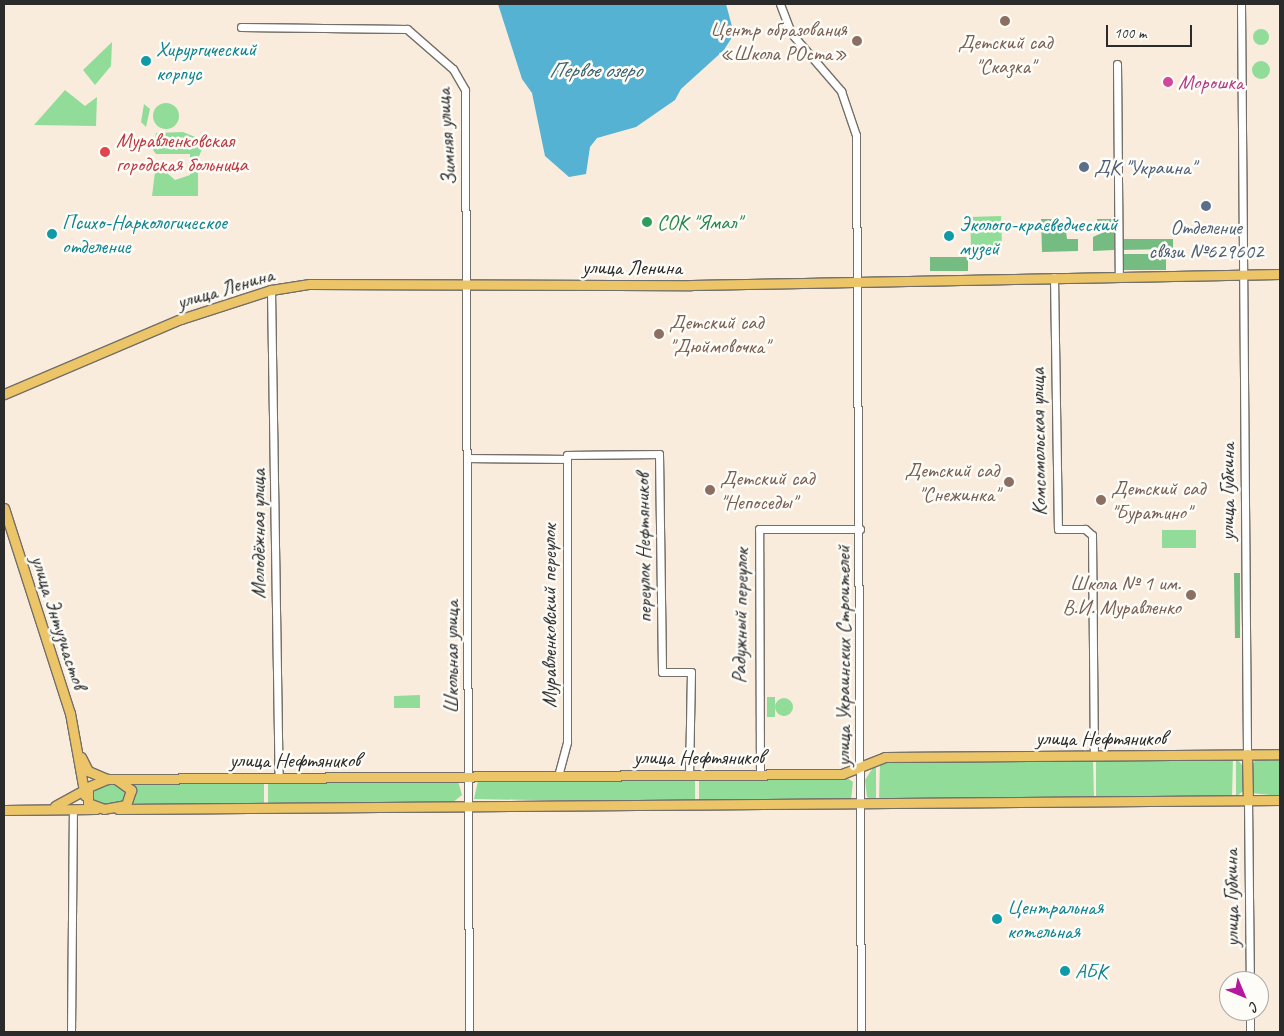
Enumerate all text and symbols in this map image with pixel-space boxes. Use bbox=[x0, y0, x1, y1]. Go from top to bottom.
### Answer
marker: Детский сад "Сказка" bbox=[999, 15, 1011, 27]
scale bar bbox=[1109, 15, 1195, 47]
place label: Центр образования «Школа РОста» bbox=[708, 16, 847, 66]
text: 100 m bbox=[1114, 24, 1146, 43]
place label: Детский сад "Сказка" bbox=[958, 29, 1052, 79]
marker: Центр образования «Школа РОста» bbox=[851, 35, 863, 47]
place label: Хирургический корпус bbox=[156, 36, 256, 86]
marker: Хирургический корпус bbox=[140, 55, 152, 67]
water label: Первое озеро bbox=[549, 58, 641, 84]
place label: Морошка bbox=[1178, 69, 1243, 95]
marker: Морошка bbox=[1162, 76, 1174, 88]
street label: Зимняя улица bbox=[430, 88, 462, 186]
place label: Муравленковская городская больница bbox=[116, 127, 248, 177]
marker: Муравленковская городская больница bbox=[98, 145, 112, 159]
place label: ДК "Украина" bbox=[1094, 154, 1195, 180]
marker: ДК "Украина" bbox=[1078, 161, 1090, 173]
marker: Отделение связи №629602 bbox=[1200, 200, 1212, 212]
place label: Психо-Наркологическое отделение bbox=[62, 209, 227, 259]
place label: СОК "Ямал" bbox=[657, 209, 741, 235]
place label: Эколого-краеведческий музей bbox=[959, 211, 1118, 261]
place label: Отделение связи №629602 bbox=[1149, 214, 1263, 264]
marker: СОК "Ямал" bbox=[641, 216, 653, 228]
marker: Психо-Наркологическое отделение bbox=[46, 228, 58, 240]
marker: Эколого-краеведческий музей bbox=[943, 230, 955, 242]
street label: улица Ленина bbox=[582, 254, 682, 280]
street label: улица Ленина bbox=[174, 261, 276, 315]
place label: Детский сад "Дюймовочка" bbox=[669, 309, 769, 359]
marker: Детский сад "Дюймовочка" bbox=[653, 328, 665, 340]
street label: Комсомольская улица bbox=[1024, 367, 1052, 517]
street label: улица Губкина bbox=[1214, 443, 1240, 541]
place label: Детский сад "Снежинка" bbox=[905, 457, 999, 507]
place label: Детский сад "Непоседы" bbox=[720, 465, 814, 515]
street label: Молодёжная улица bbox=[245, 468, 271, 600]
street label: переулок Нефтяников bbox=[629, 473, 657, 623]
place label: Детский сад "Буратино" bbox=[1111, 475, 1205, 525]
marker: Детский сад "Снежинка" bbox=[1003, 476, 1015, 488]
marker: Детский сад "Непоседы" bbox=[704, 484, 716, 496]
marker: Детский сад "Буратино" bbox=[1095, 494, 1107, 506]
street label: Муравленковский переулок bbox=[536, 524, 562, 708]
street label: улица Украинских Строителей bbox=[830, 546, 856, 766]
street label: Радужный переулок bbox=[726, 548, 754, 684]
street label: улица Энтузиастов bbox=[25, 550, 93, 694]
place label: Школа № 1 им. В.И. Муравленко bbox=[1062, 570, 1181, 620]
marker: Школа № 1 им. В.И. Муравленко bbox=[1185, 589, 1197, 601]
street label: Школьная улица bbox=[438, 600, 464, 714]
street label: улица Нефтяников bbox=[1035, 725, 1167, 751]
street label: улица Нефтяников bbox=[633, 744, 765, 770]
street label: улица Нефтяников bbox=[229, 747, 361, 773]
street label: улица Губкина bbox=[1218, 849, 1244, 947]
place label: Центральная котельная bbox=[1007, 894, 1103, 944]
marker: Центральная котельная bbox=[991, 913, 1003, 925]
place label: АБК bbox=[1075, 958, 1107, 984]
marker: АБК bbox=[1059, 965, 1071, 977]
north arrow bbox=[1219, 971, 1269, 1021]
text: С bbox=[1246, 998, 1263, 1015]

